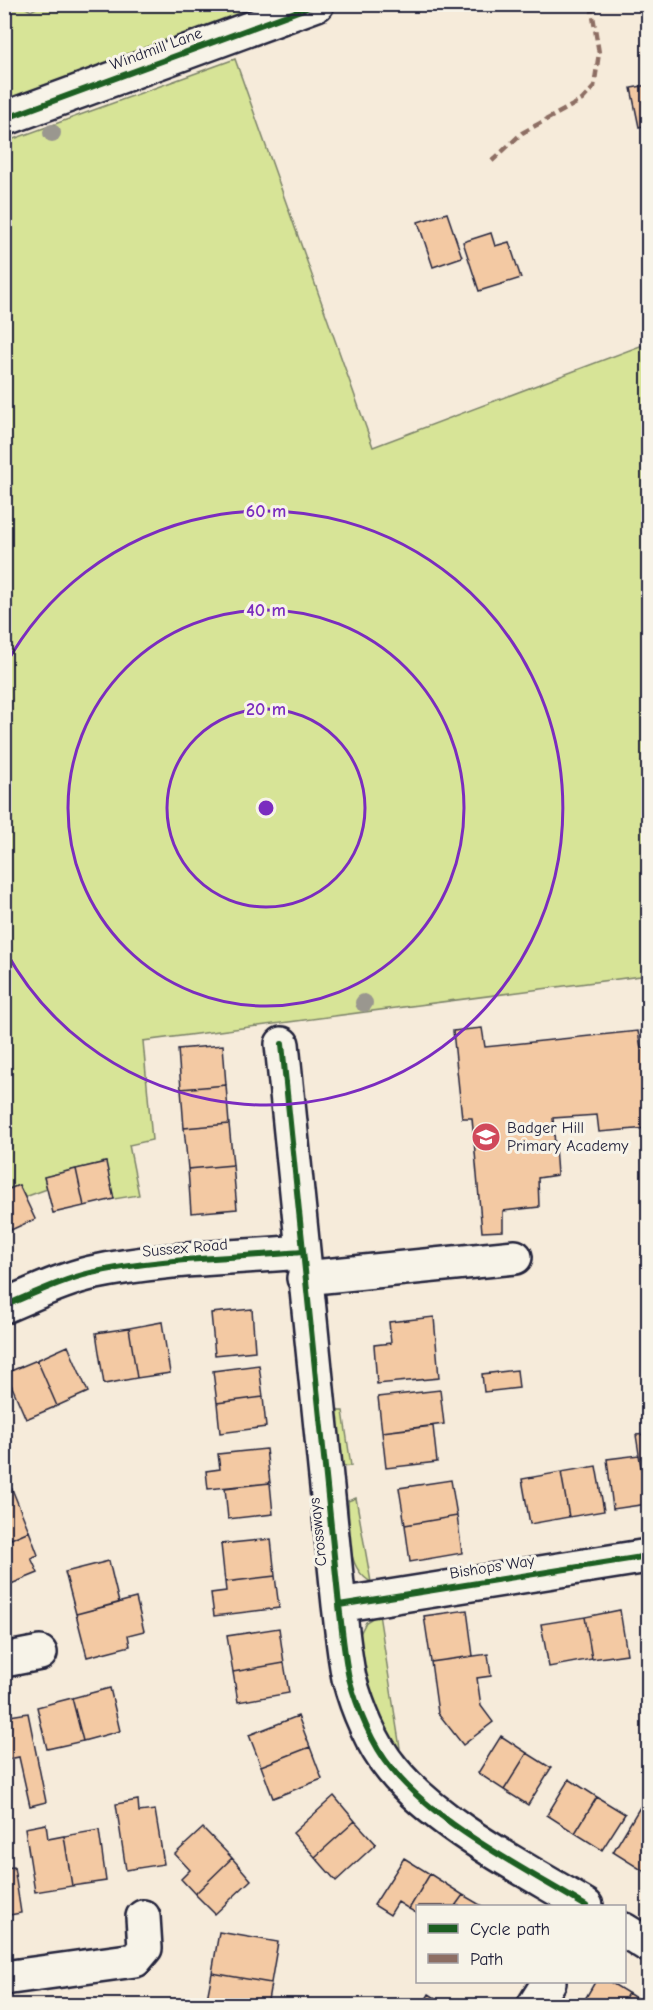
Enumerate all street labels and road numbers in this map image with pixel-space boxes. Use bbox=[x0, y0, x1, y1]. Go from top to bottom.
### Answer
street label: Windmill Lane bbox=[107, 24, 205, 74]
street label: Sussex Road bbox=[142, 1235, 228, 1261]
street label: Crossways bbox=[305, 1496, 331, 1567]
street label: Bishops Way bbox=[448, 1551, 537, 1583]

